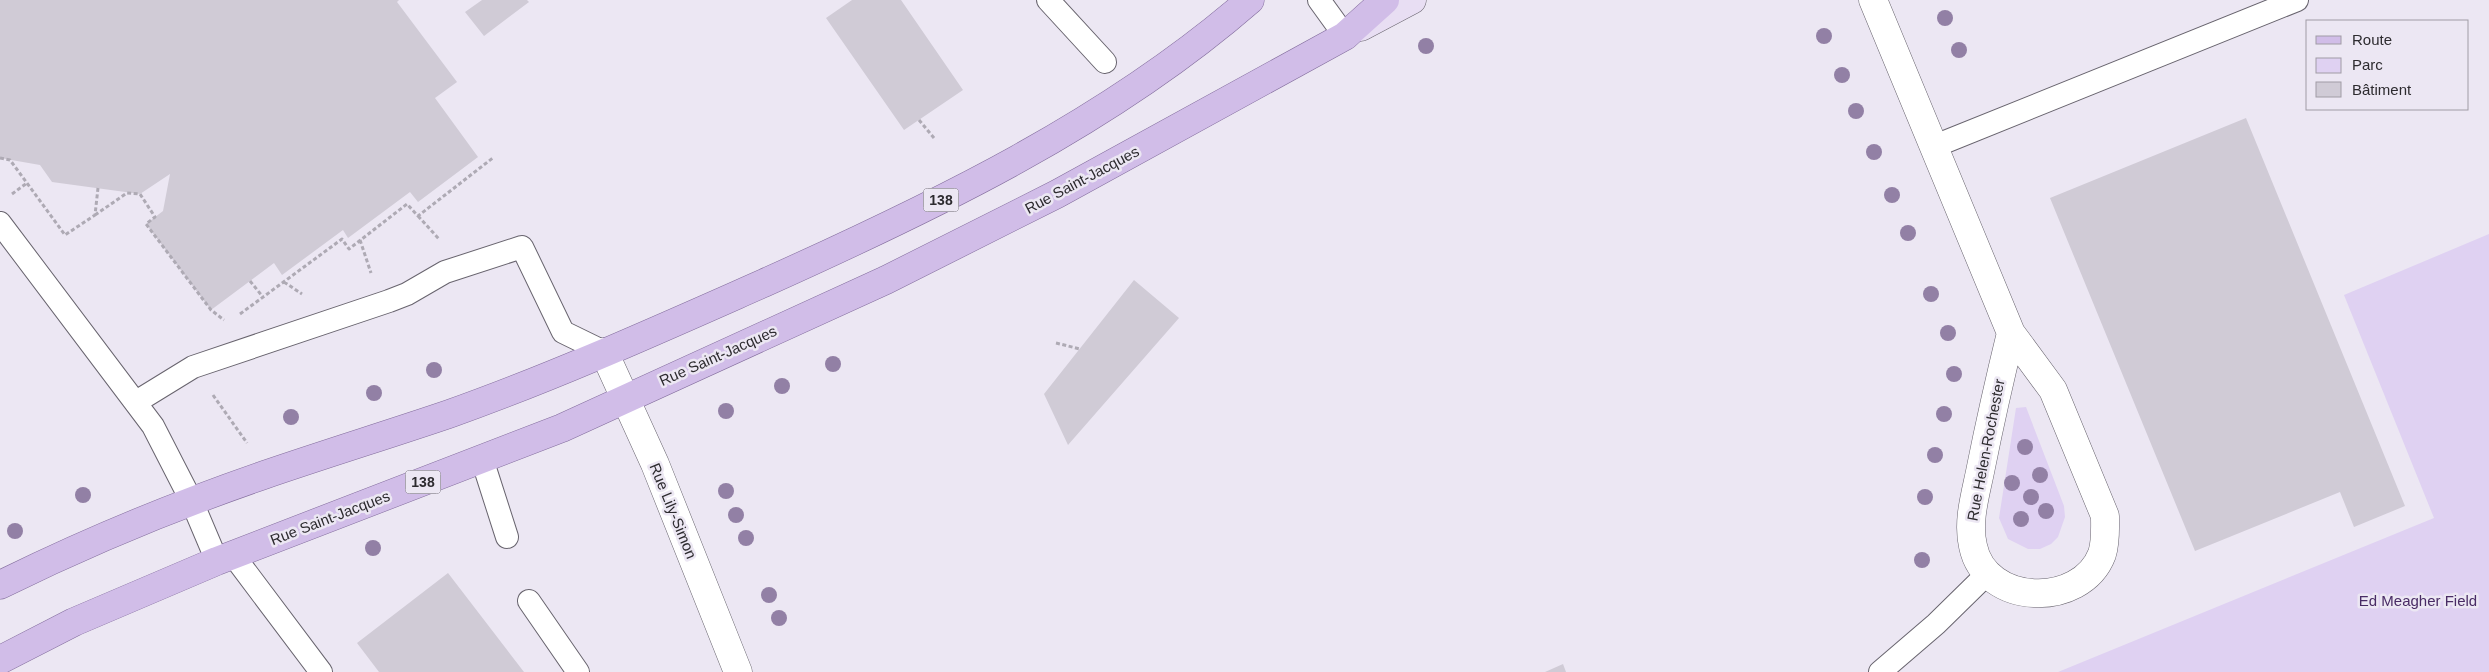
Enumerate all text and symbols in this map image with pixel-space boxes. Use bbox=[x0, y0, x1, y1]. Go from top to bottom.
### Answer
legend bbox=[2306, 20, 2469, 110]
text: Route bbox=[2352, 31, 2392, 48]
text: Parc bbox=[2352, 56, 2383, 73]
text: Bâtiment bbox=[2352, 81, 2412, 98]
street label: Rue Saint-Jacques bbox=[1022, 142, 1142, 217]
road number: 138 bbox=[924, 188, 958, 212]
street label: Rue Saint-Jacques bbox=[656, 322, 779, 389]
street label: Rue Helen-Rochester bbox=[1963, 377, 2008, 522]
street label: Rue Lily-Simon bbox=[647, 460, 700, 561]
road number: 138 bbox=[406, 471, 440, 494]
street label: Rue Saint-Jacques bbox=[268, 487, 392, 548]
park label: Ed Meagher Field bbox=[2359, 592, 2477, 609]

